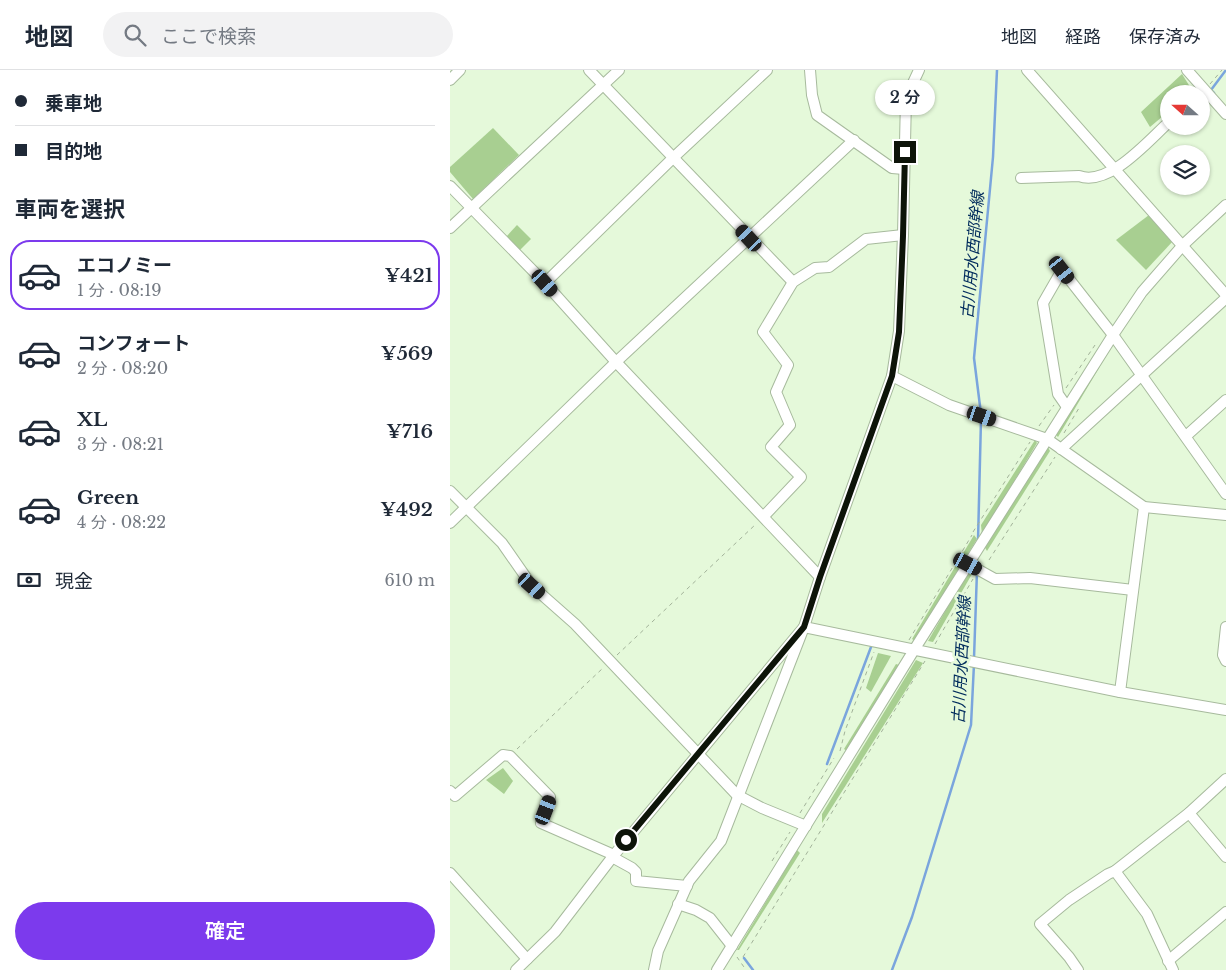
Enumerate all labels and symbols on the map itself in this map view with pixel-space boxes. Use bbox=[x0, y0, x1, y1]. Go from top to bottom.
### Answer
callout: 2 分 bbox=[875, 79, 935, 114]
north arrow bbox=[1160, 85, 1210, 135]
route end bbox=[894, 141, 916, 163]
water label: 古川用水西部幹線 bbox=[956, 188, 988, 320]
car bbox=[733, 222, 764, 254]
car bbox=[1046, 254, 1077, 286]
car bbox=[529, 267, 560, 299]
car bbox=[965, 404, 998, 428]
car bbox=[951, 550, 984, 578]
car bbox=[515, 570, 548, 602]
water label: 古川用水西部幹線 bbox=[948, 594, 974, 724]
car bbox=[533, 793, 558, 827]
route start bbox=[615, 829, 637, 851]

